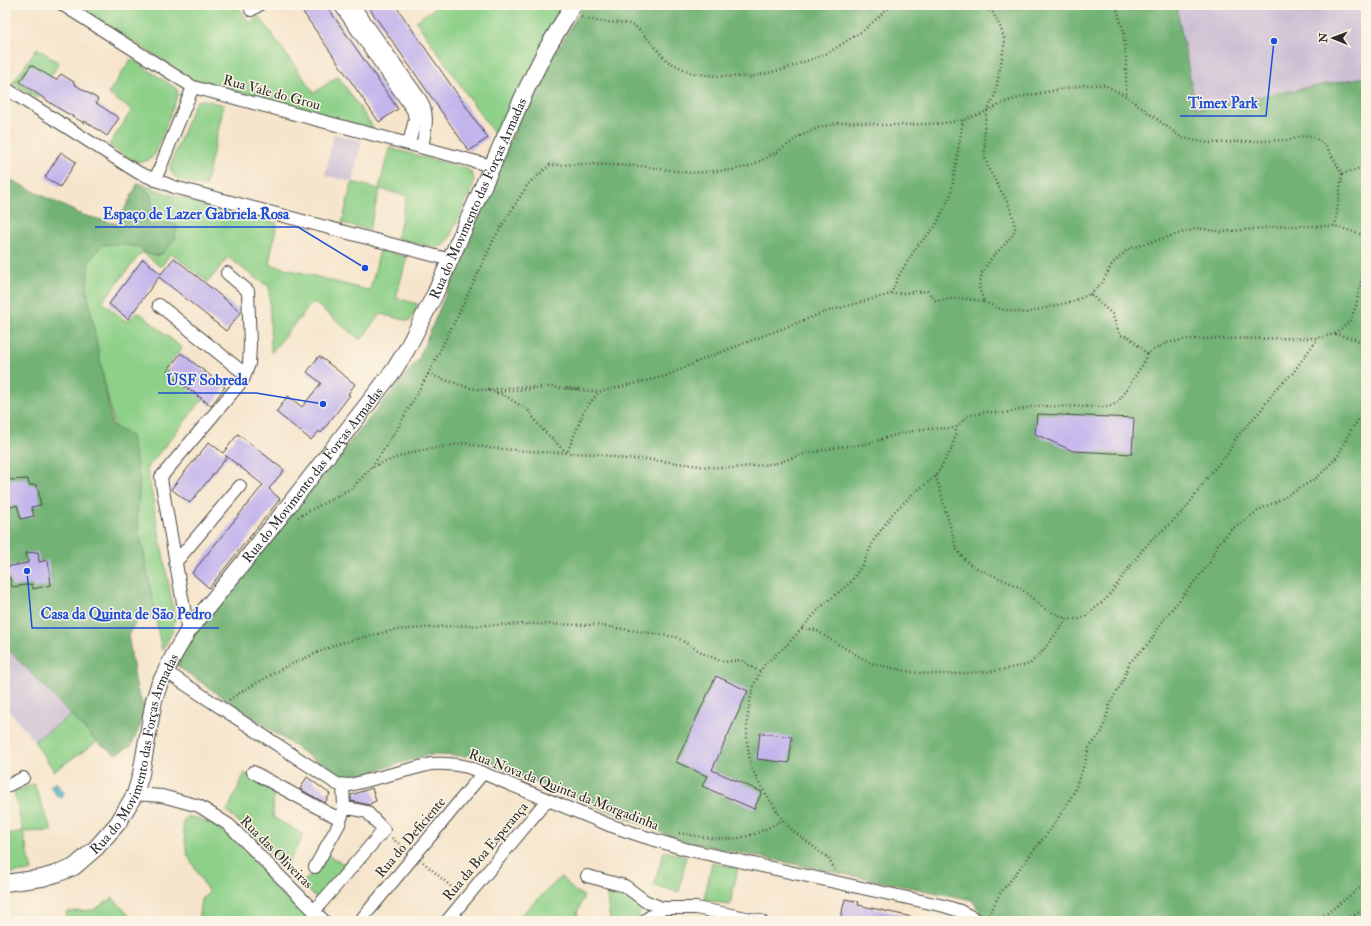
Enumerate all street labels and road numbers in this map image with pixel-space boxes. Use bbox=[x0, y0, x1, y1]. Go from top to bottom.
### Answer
street label: Rua Vale do Grou bbox=[221, 71, 322, 114]
street label: Rua do Movimento das Forças Armadas bbox=[426, 95, 530, 302]
street label: Rua do Movimento das Forças Armadas bbox=[239, 384, 387, 566]
street label: Rua do Movimento das Forças Armadas bbox=[87, 651, 182, 858]
street label: Rua Nova da Quinta da Morgadinha bbox=[466, 745, 662, 834]
street label: Rua do Deficiente bbox=[372, 793, 449, 881]
street label: Rua da Boa Esperança bbox=[439, 798, 532, 905]
street label: Rua das Oliveiras bbox=[237, 812, 317, 892]

